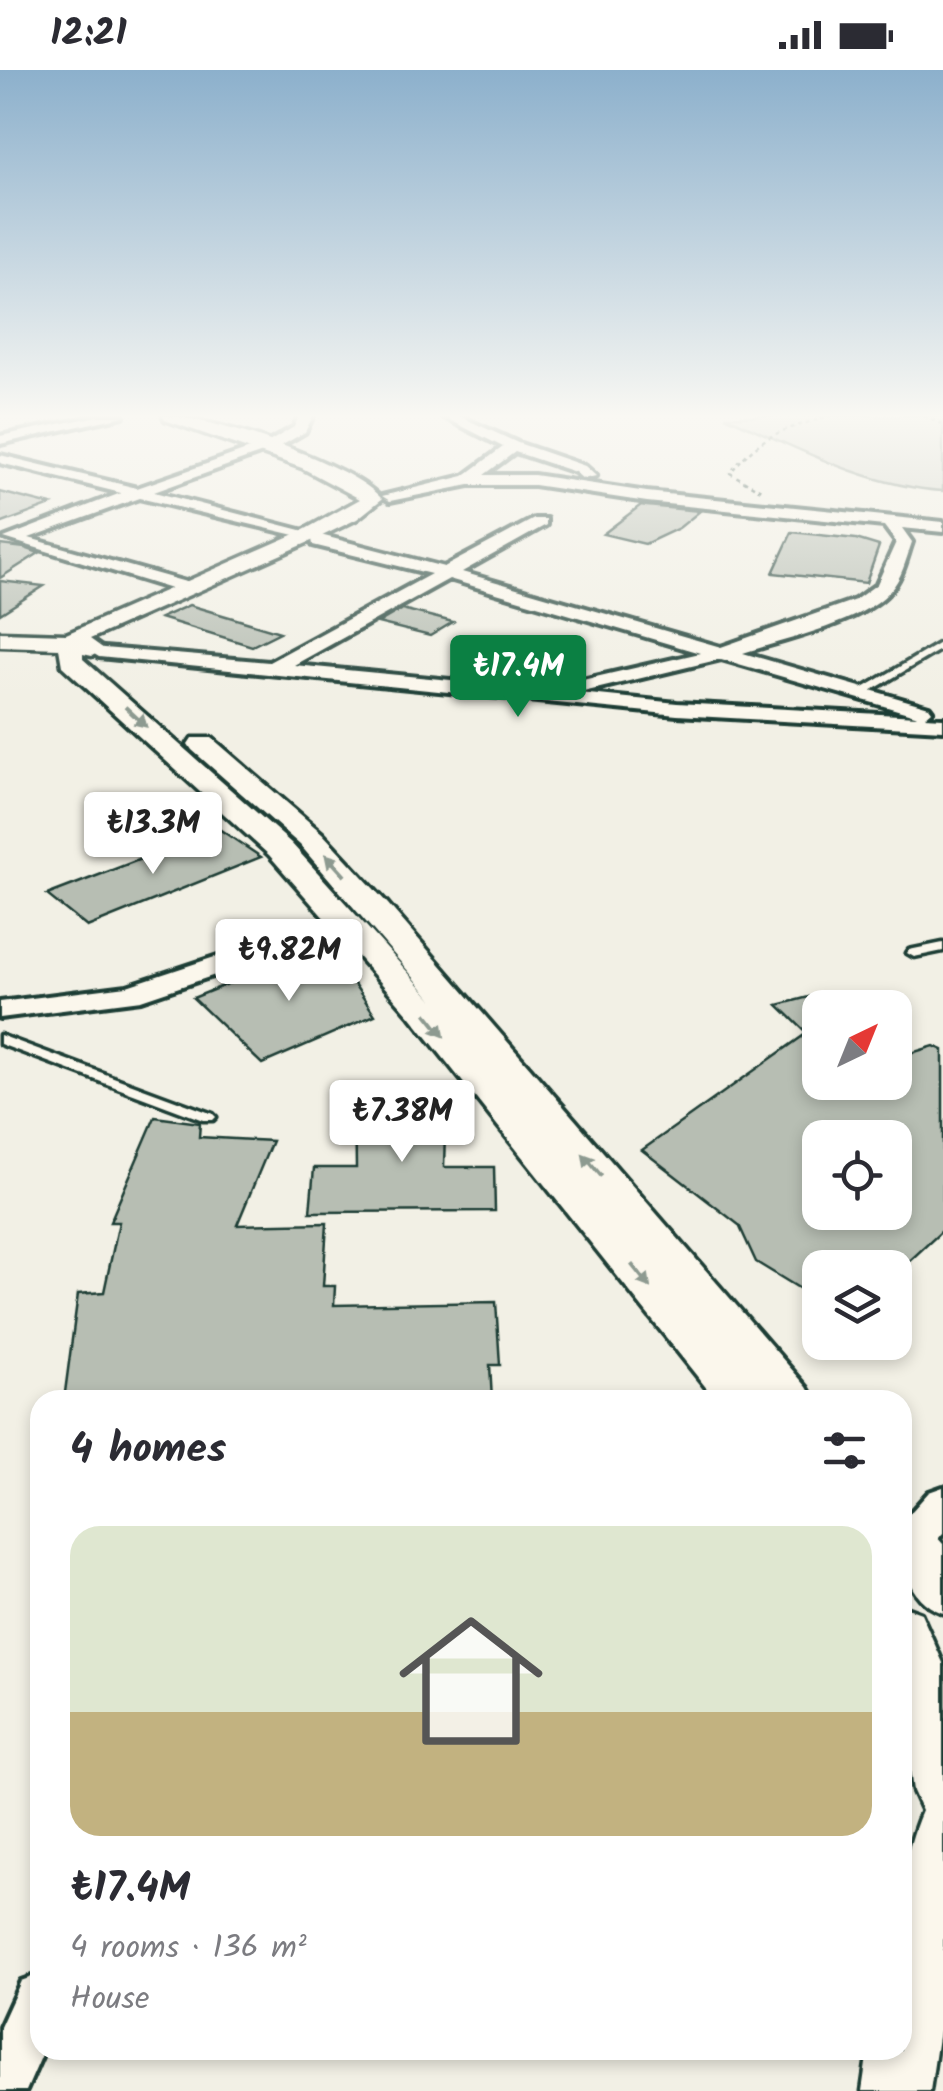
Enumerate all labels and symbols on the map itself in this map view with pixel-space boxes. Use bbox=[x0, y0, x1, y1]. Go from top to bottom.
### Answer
pin: ₺17.4M bbox=[437, 635, 599, 720]
one-way arrow bbox=[123, 705, 148, 727]
pin: ₺13.3M bbox=[72, 792, 234, 877]
one-way arrow bbox=[324, 853, 347, 877]
pin: ₺9.82M bbox=[208, 919, 370, 1004]
north arrow bbox=[802, 990, 912, 1100]
one-way arrow bbox=[424, 1012, 445, 1037]
pin: ₺7.38M bbox=[321, 1080, 483, 1165]
one-way arrow bbox=[582, 1152, 604, 1177]
one-way arrow bbox=[630, 1263, 651, 1288]

